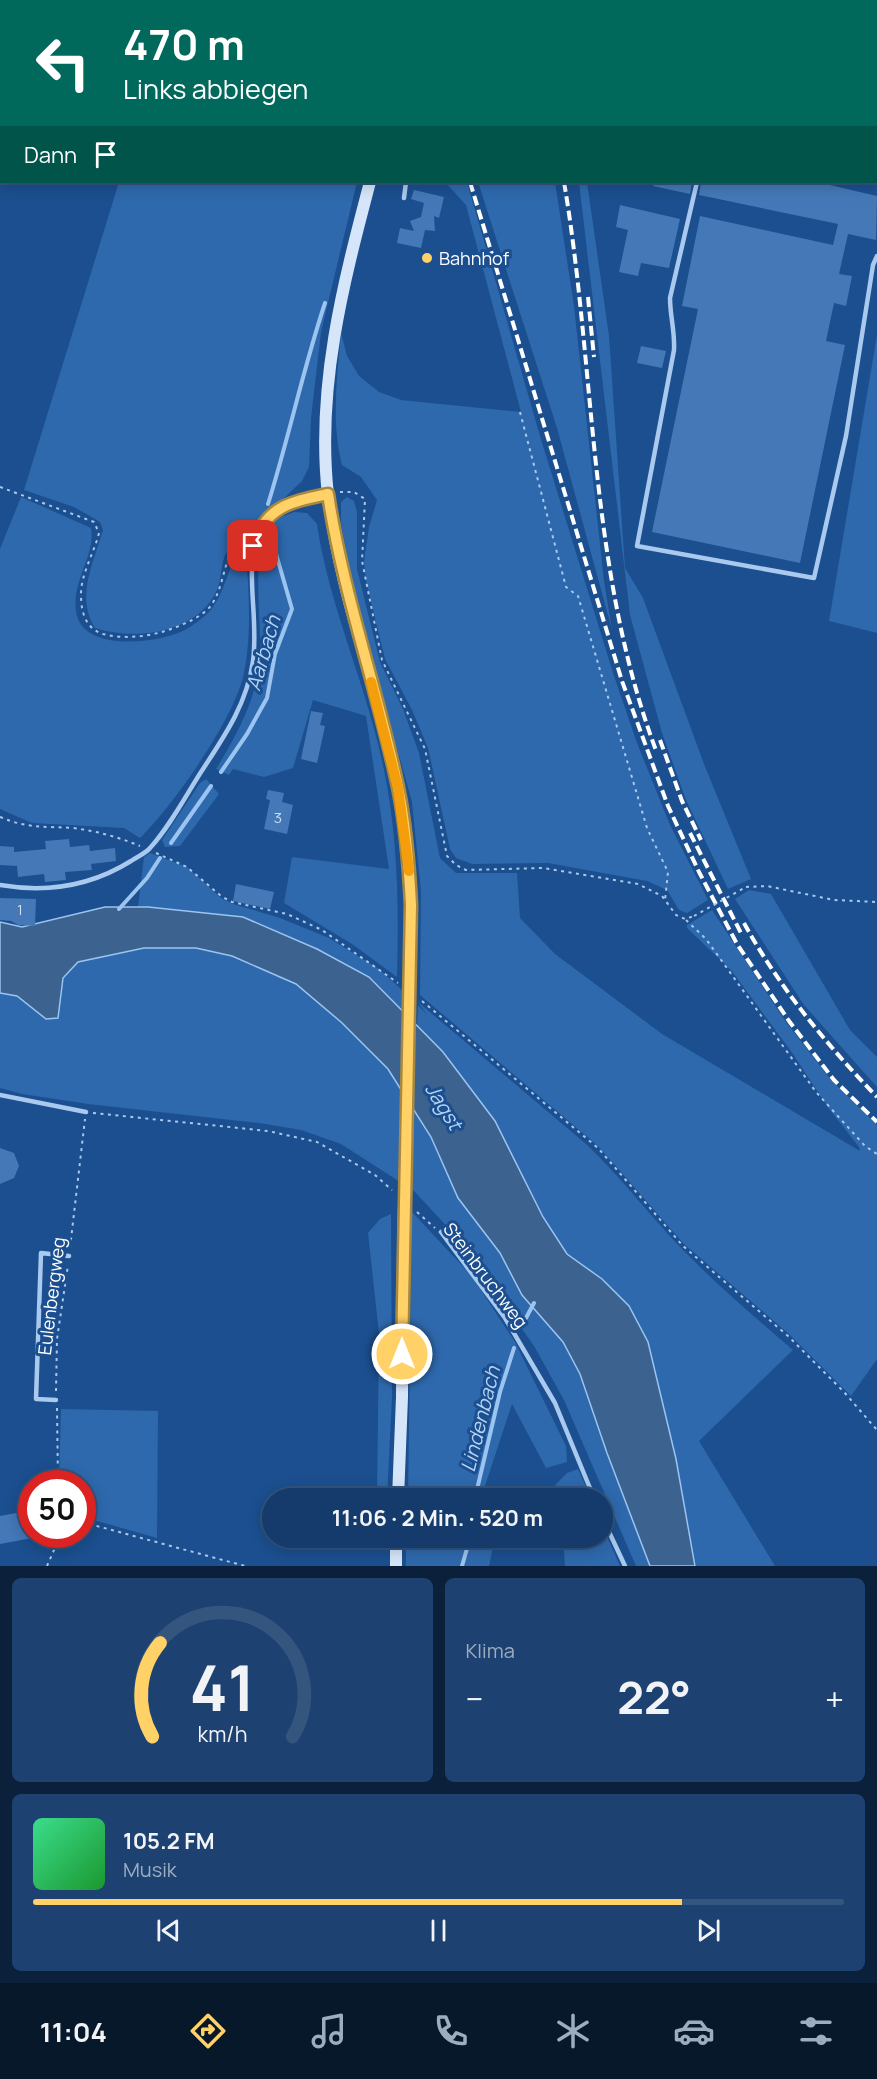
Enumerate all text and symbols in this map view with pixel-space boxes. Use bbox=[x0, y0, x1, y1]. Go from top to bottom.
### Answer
text: 470 m bbox=[123, 15, 245, 73]
icon: left bbox=[24, 24, 102, 102]
text: Links abbiegen bbox=[123, 70, 308, 107]
icon: arrive bbox=[89, 138, 122, 171]
text: Dann bbox=[24, 140, 77, 170]
place label: Bahnhof bbox=[439, 246, 510, 270]
marker: Bahnhof bbox=[420, 251, 434, 265]
pin bbox=[227, 520, 278, 571]
icon: arrive bbox=[236, 529, 269, 562]
water label: Aarbach bbox=[239, 611, 287, 694]
house number: 3 bbox=[274, 807, 282, 828]
house number: 1 bbox=[17, 899, 23, 920]
water label: Jagst bbox=[419, 1077, 470, 1136]
street label: Steinbruchweg bbox=[438, 1217, 534, 1333]
street label: Eulenbergweg bbox=[32, 1236, 70, 1356]
position arrow bbox=[370, 1322, 434, 1386]
water label: Lindenbach bbox=[454, 1362, 506, 1475]
speed limit sign: 50 bbox=[18, 1470, 96, 1548]
text: 11:06 · 2 Min. · 520 m bbox=[332, 1503, 543, 1533]
text: Klima bbox=[466, 1637, 515, 1664]
text: 41 bbox=[190, 1644, 255, 1730]
text: 22° bbox=[617, 1666, 691, 1728]
text: − bbox=[466, 1676, 483, 1721]
text: + bbox=[825, 1676, 844, 1721]
text: km/h bbox=[197, 1719, 247, 1748]
text: 105.2 FM bbox=[123, 1826, 215, 1856]
text: Musik bbox=[123, 1856, 177, 1883]
icon: previous bbox=[152, 1914, 185, 1947]
icon: pause bbox=[422, 1914, 455, 1947]
icon: next bbox=[692, 1914, 725, 1947]
icon: directions bbox=[187, 2010, 229, 2052]
icon: music bbox=[308, 2010, 350, 2052]
icon: phone bbox=[430, 2010, 472, 2052]
icon: climate bbox=[552, 2010, 594, 2052]
icon: car bbox=[673, 2010, 715, 2052]
icon: filters bbox=[795, 2010, 837, 2052]
text: 11:04 bbox=[40, 2013, 107, 2050]

